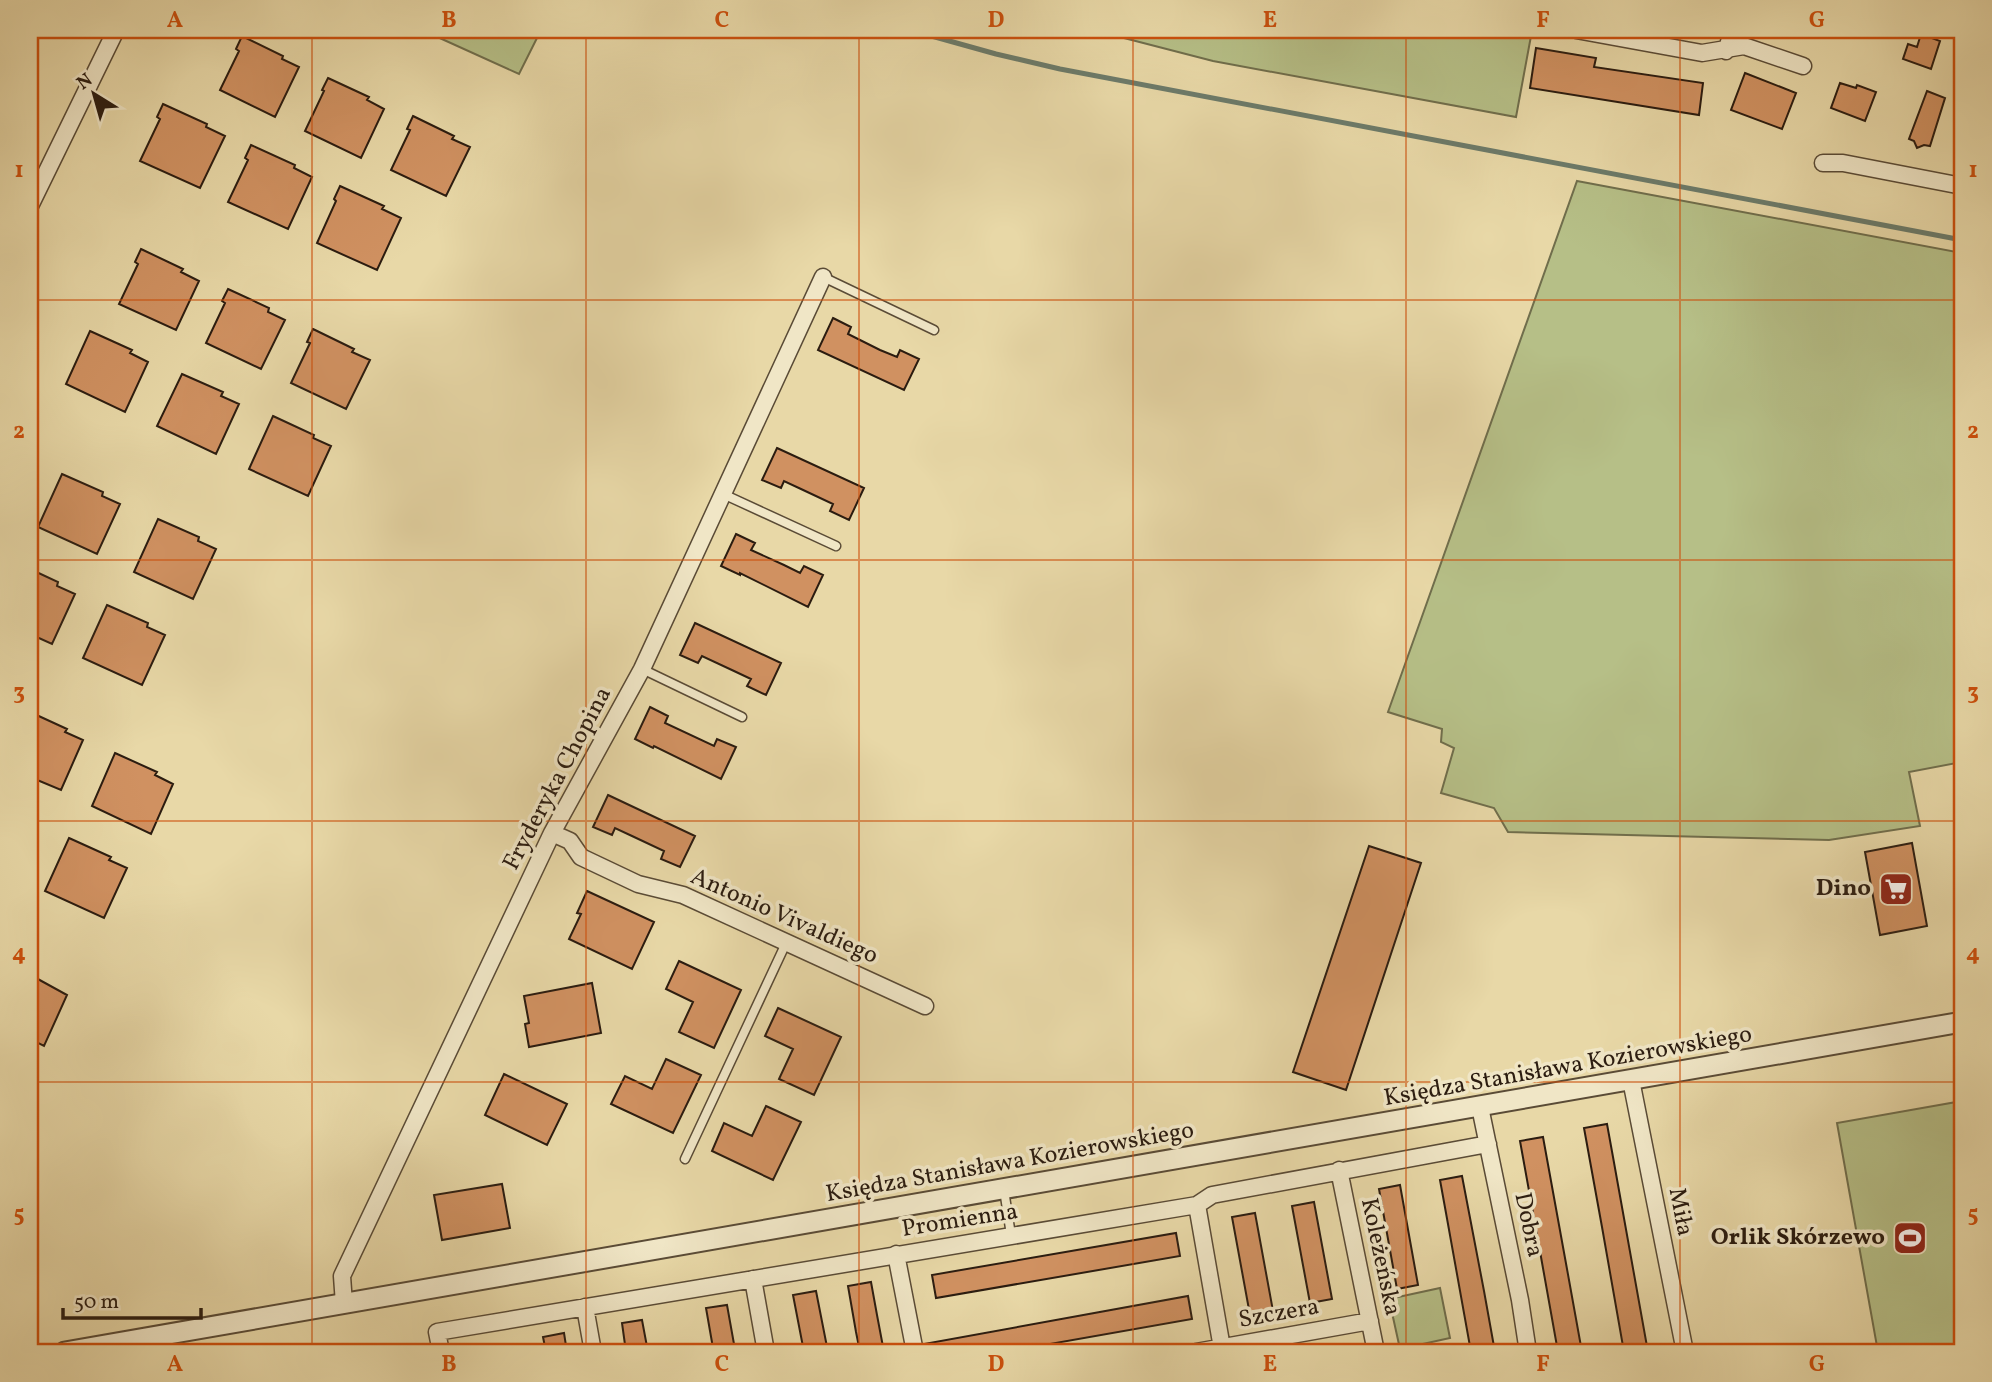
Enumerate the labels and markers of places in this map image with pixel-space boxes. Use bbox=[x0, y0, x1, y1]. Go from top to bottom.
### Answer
supermarket icon: Dino bbox=[1877, 870, 1915, 908]
place label: Dino bbox=[1816, 872, 1871, 906]
sports icon: Orlik Skórzewo bbox=[1891, 1219, 1929, 1257]
place label: Orlik Skórzewo bbox=[1711, 1221, 1885, 1255]

